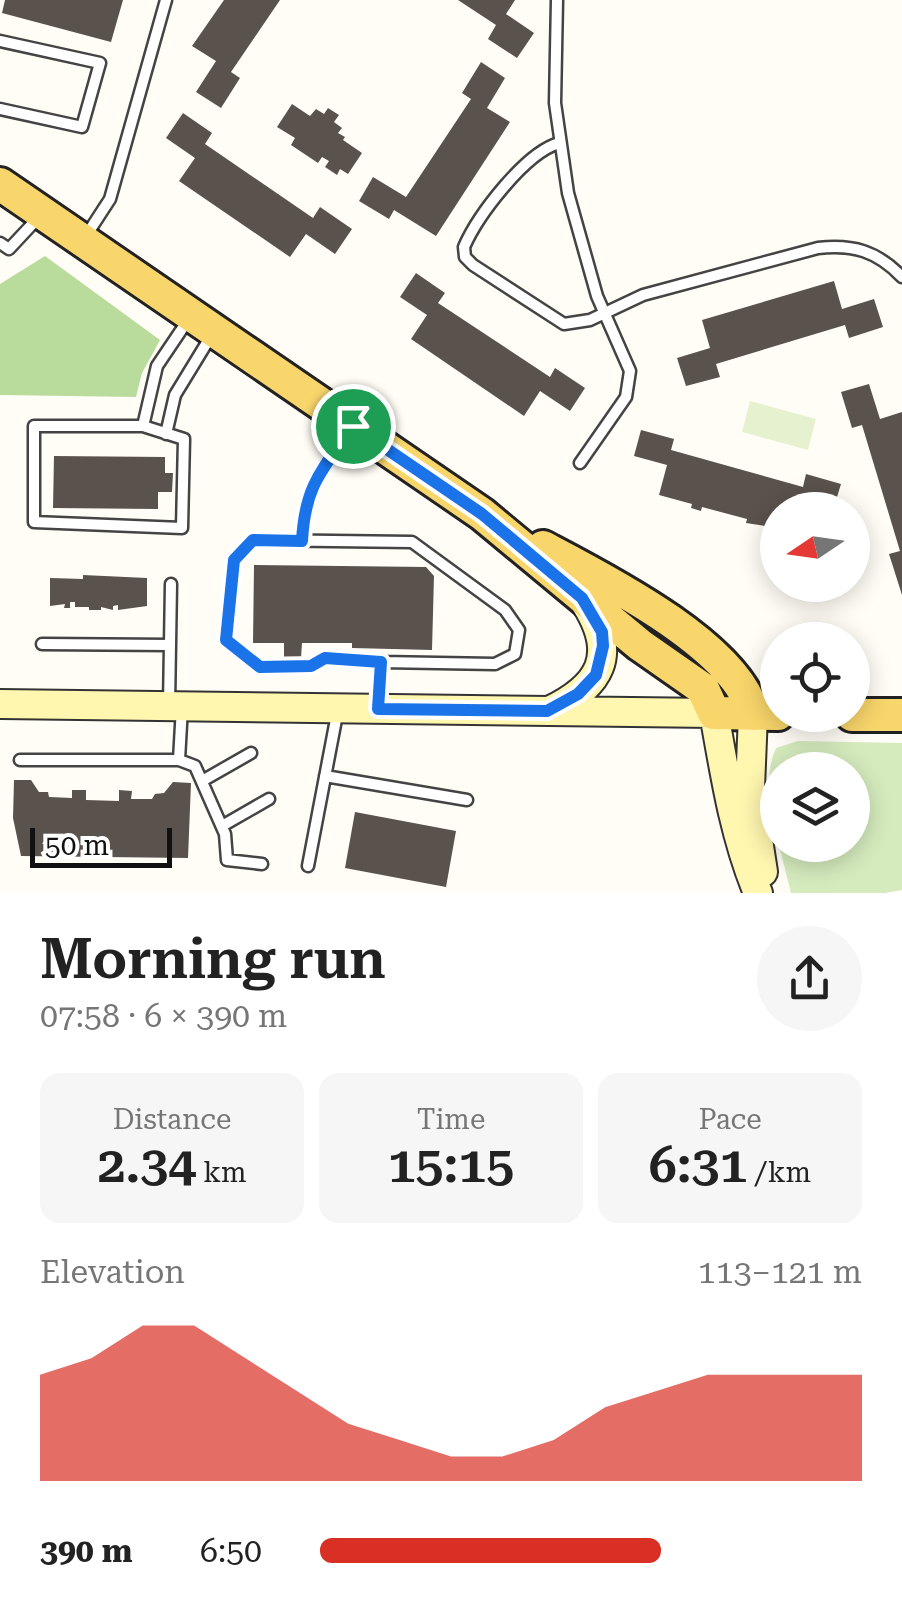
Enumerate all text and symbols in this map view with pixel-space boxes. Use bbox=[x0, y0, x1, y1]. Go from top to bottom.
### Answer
pin bbox=[311, 384, 396, 469]
icon: arrive bbox=[326, 399, 381, 454]
north arrow bbox=[760, 492, 870, 602]
map controls bbox=[760, 492, 870, 862]
button: locate bbox=[760, 622, 870, 732]
button: layers bbox=[760, 752, 870, 862]
scale bar bbox=[30, 823, 172, 868]
text: 50 m bbox=[45, 829, 109, 862]
button: share bbox=[757, 926, 862, 1031]
text: Morning run bbox=[40, 927, 386, 991]
text: 07:58 · 6 × 390 m bbox=[40, 997, 287, 1035]
text: Distance bbox=[113, 1103, 231, 1136]
text: Time bbox=[417, 1103, 485, 1136]
text: Pace bbox=[698, 1103, 762, 1136]
text: 2.34 bbox=[97, 1136, 196, 1194]
text: 15:15 bbox=[388, 1136, 514, 1194]
text: 6:31 bbox=[649, 1136, 748, 1194]
text: km bbox=[196, 1156, 247, 1189]
text: /km bbox=[748, 1156, 811, 1189]
text: Elevation bbox=[40, 1253, 185, 1291]
text: 113–121 m bbox=[698, 1253, 862, 1291]
text: 390 m bbox=[40, 1532, 133, 1570]
text: 6:50 bbox=[200, 1532, 262, 1570]

